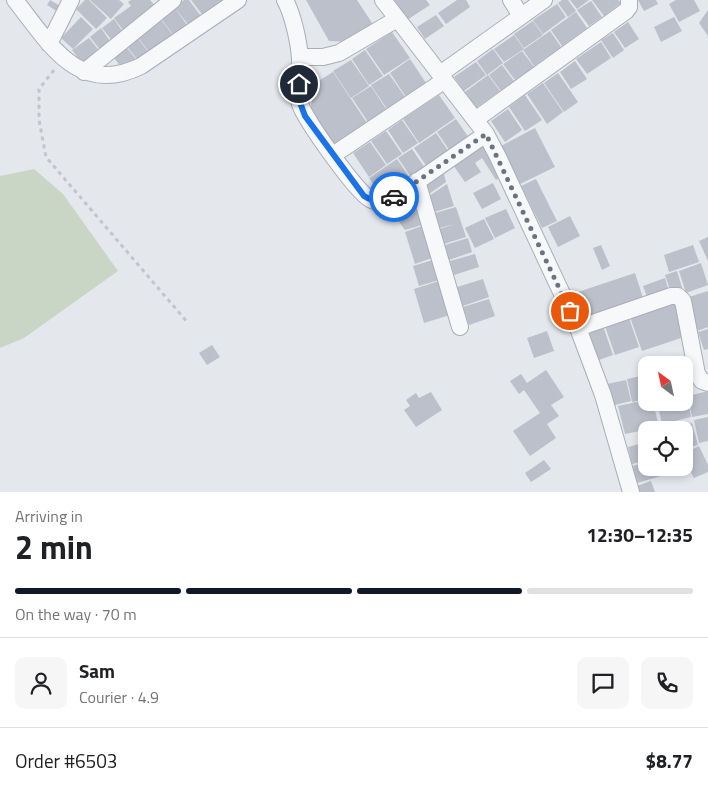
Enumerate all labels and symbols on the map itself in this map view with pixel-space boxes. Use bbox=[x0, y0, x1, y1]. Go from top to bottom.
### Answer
pin bbox=[278, 63, 320, 105]
courier bbox=[369, 172, 419, 222]
pin bbox=[549, 290, 591, 332]
north arrow bbox=[638, 356, 692, 411]

